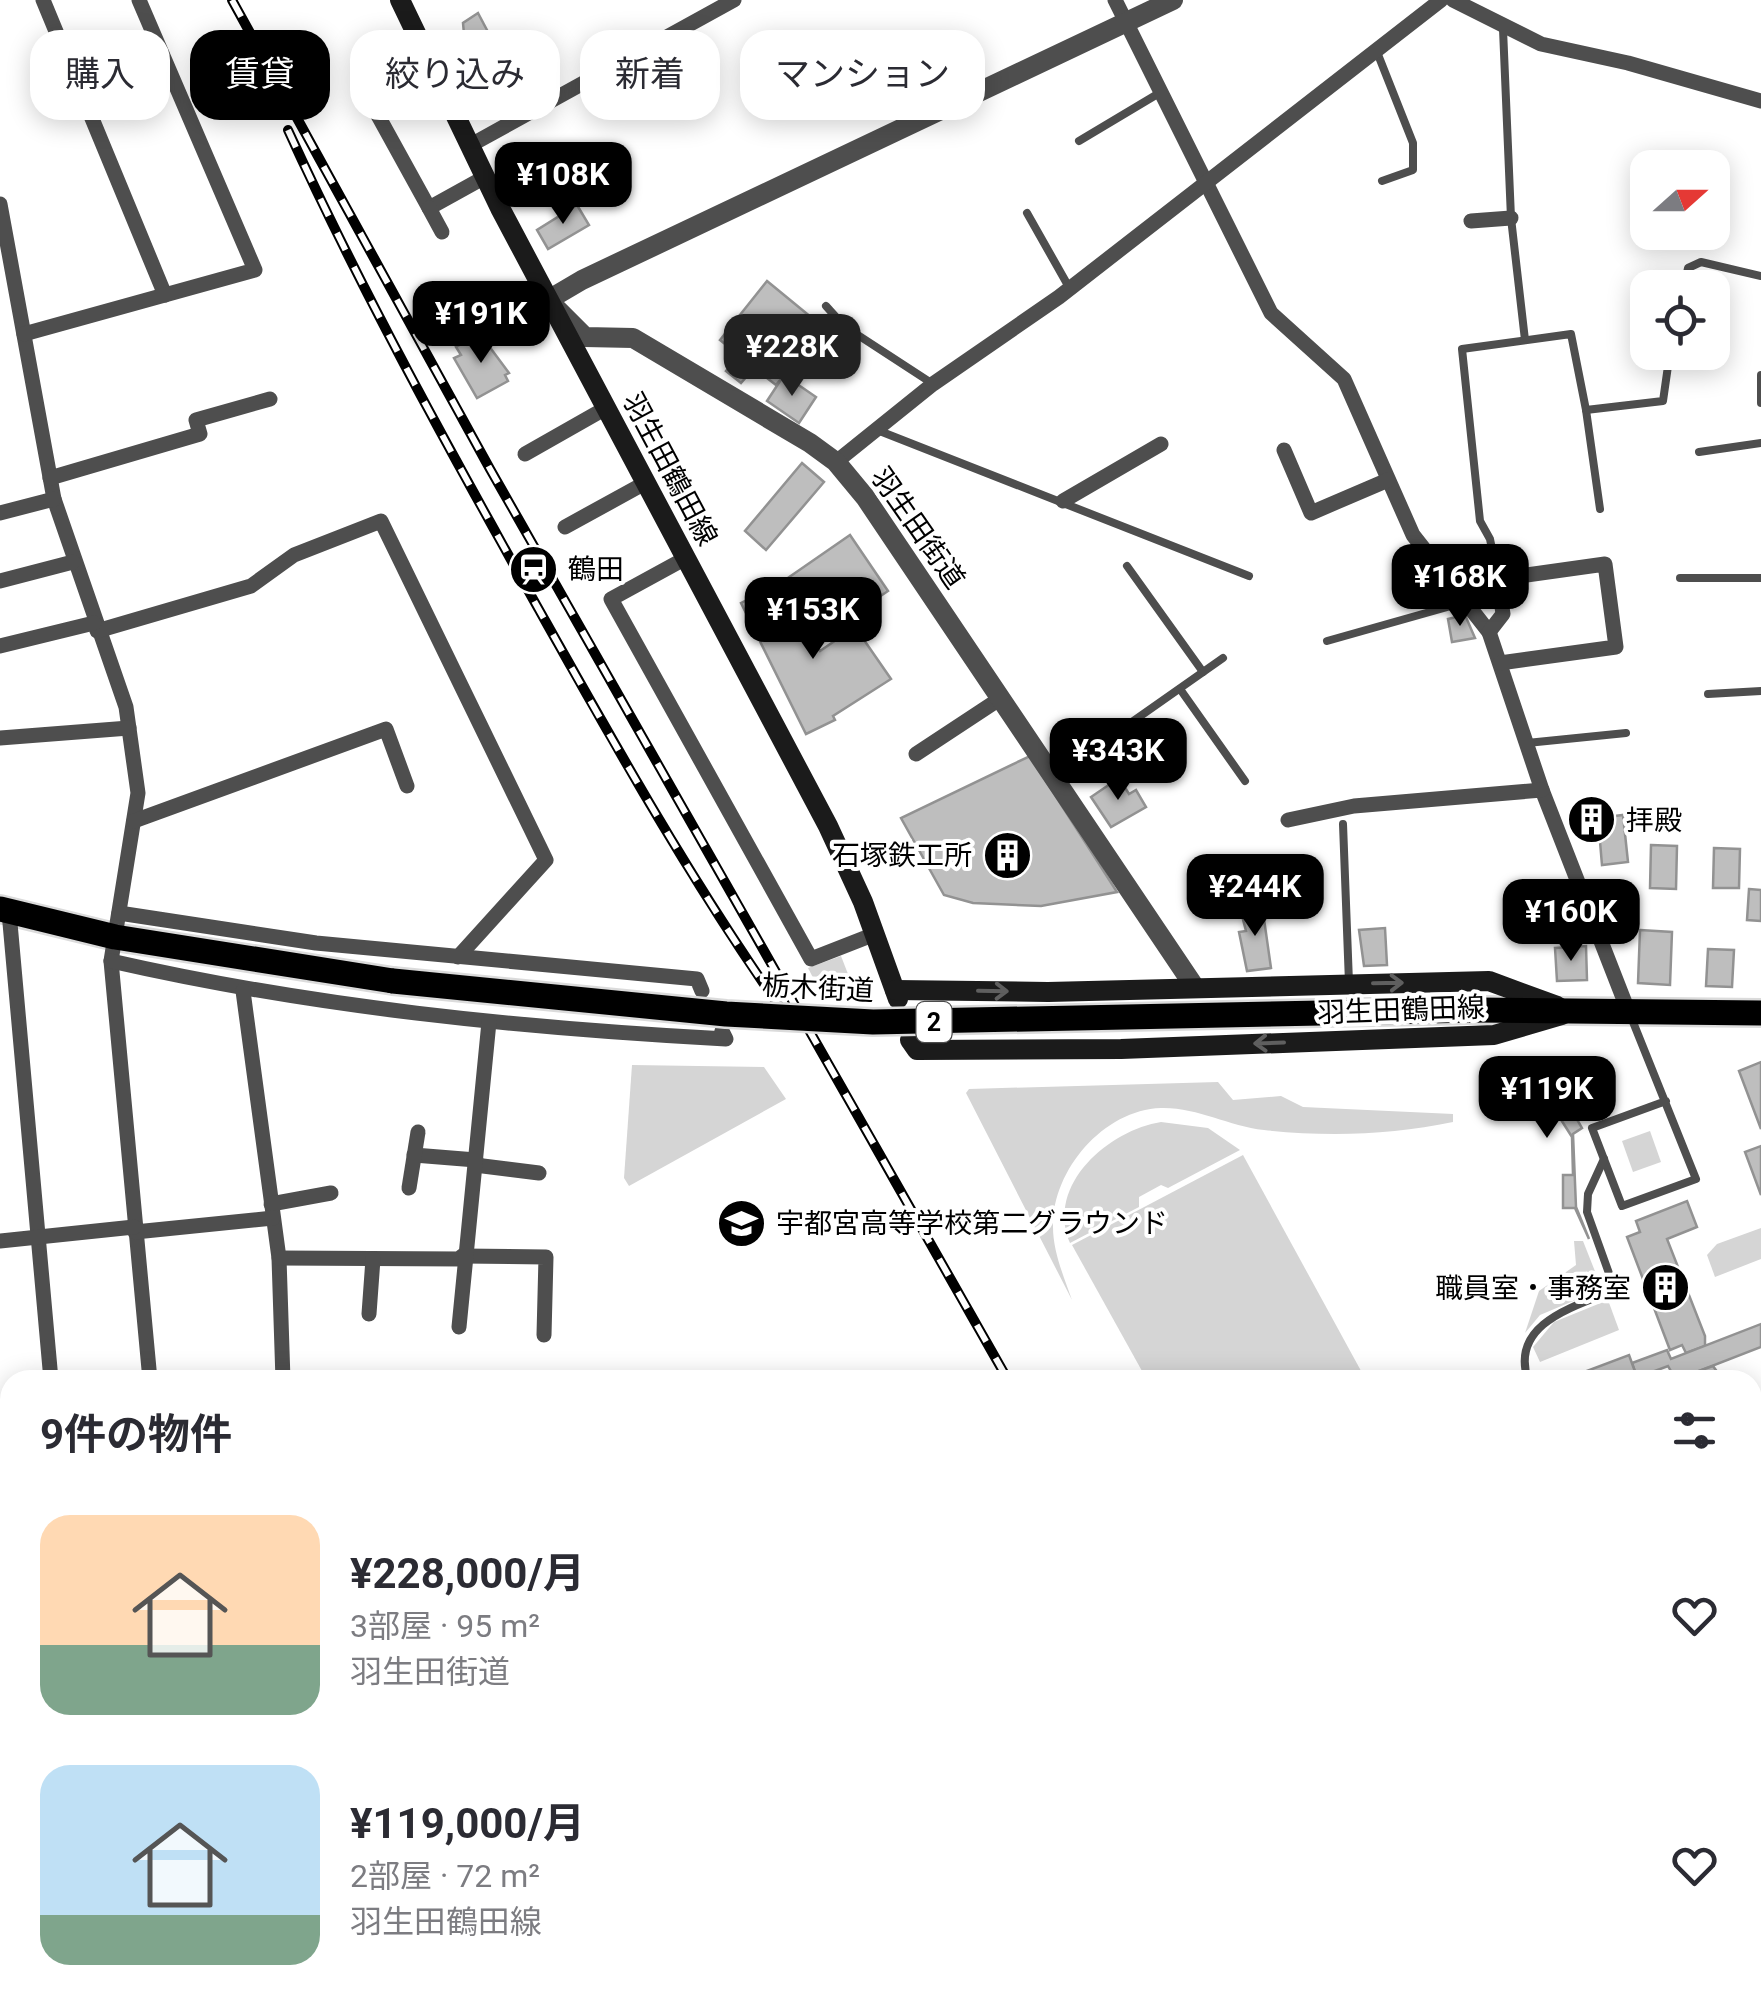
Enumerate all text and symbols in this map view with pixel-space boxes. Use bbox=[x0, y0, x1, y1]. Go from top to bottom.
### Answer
chip: 購入 bbox=[30, 30, 170, 120]
chip: 賃貸 bbox=[190, 30, 330, 120]
chip: 絞り込み bbox=[350, 30, 560, 120]
chip: 新着 bbox=[580, 30, 720, 120]
chip: マンション bbox=[740, 30, 985, 120]
pin: ¥108K bbox=[493, 142, 633, 227]
north arrow bbox=[1630, 150, 1730, 250]
map controls bbox=[1630, 150, 1730, 370]
text: ¥108K bbox=[517, 155, 609, 193]
button: locate bbox=[1630, 270, 1730, 370]
pin: ¥191K bbox=[411, 281, 551, 366]
text: ¥191K bbox=[435, 294, 527, 332]
pin: ¥228K bbox=[722, 314, 862, 399]
text: ¥228K bbox=[746, 327, 838, 365]
street label: 羽生田鶴田線 bbox=[616, 387, 724, 551]
street label: 羽生田街道 bbox=[864, 461, 972, 595]
station icon: 鶴田 bbox=[507, 543, 559, 595]
pin: ¥168K bbox=[1390, 544, 1530, 629]
place label: 鶴田 bbox=[568, 553, 624, 586]
text: ¥168K bbox=[1414, 557, 1506, 595]
pin: ¥153K bbox=[743, 577, 883, 662]
text: ¥153K bbox=[767, 590, 859, 628]
pin: ¥343K bbox=[1048, 718, 1188, 803]
text: ¥343K bbox=[1072, 731, 1164, 769]
building icon: 拝殿 bbox=[1565, 794, 1617, 846]
place label: 拝殿 bbox=[1626, 804, 1682, 837]
building icon: 石塚鉄工所 bbox=[981, 829, 1033, 881]
place label: 石塚鉄工所 bbox=[832, 839, 972, 872]
pin: ¥244K bbox=[1185, 854, 1325, 939]
text: ¥244K bbox=[1209, 867, 1301, 905]
pin: ¥160K bbox=[1501, 879, 1641, 964]
text: ¥160K bbox=[1525, 892, 1617, 930]
street label: 栃木街道 bbox=[761, 969, 875, 1007]
one-way arrow bbox=[1371, 973, 1403, 992]
one-way arrow bbox=[976, 982, 1008, 1000]
street label: 羽生田鶴田線 bbox=[1316, 991, 1486, 1029]
road number: 2 bbox=[916, 1002, 952, 1042]
one-way arrow bbox=[1253, 1034, 1285, 1053]
pin: ¥119K bbox=[1477, 1056, 1617, 1141]
text: ¥119K bbox=[1501, 1069, 1593, 1107]
school or university icon: 宇都宮高等学校第二グラウンド bbox=[715, 1197, 767, 1249]
place label: 宇都宮高等学校第二グラウンド bbox=[776, 1207, 1168, 1240]
building icon: 職員室・事務室 bbox=[1640, 1262, 1692, 1314]
place label: 職員室・事務室 bbox=[1435, 1272, 1631, 1305]
icon: filters bbox=[1667, 1403, 1722, 1458]
text: 9件の物件 bbox=[40, 1410, 232, 1459]
text: ¥228,000/月 bbox=[350, 1549, 585, 1598]
icon: home bbox=[120, 1555, 240, 1675]
icon: heart bbox=[1667, 1588, 1722, 1643]
text: 3部屋 · 95 m² bbox=[350, 1607, 540, 1645]
text: 羽生田街道 bbox=[350, 1653, 510, 1691]
text: ¥119,000/月 bbox=[350, 1799, 585, 1848]
icon: home bbox=[120, 1805, 240, 1925]
icon: heart bbox=[1667, 1838, 1722, 1893]
text: 2部屋 · 72 m² bbox=[350, 1857, 540, 1895]
text: 羽生田鶴田線 bbox=[350, 1903, 542, 1941]

